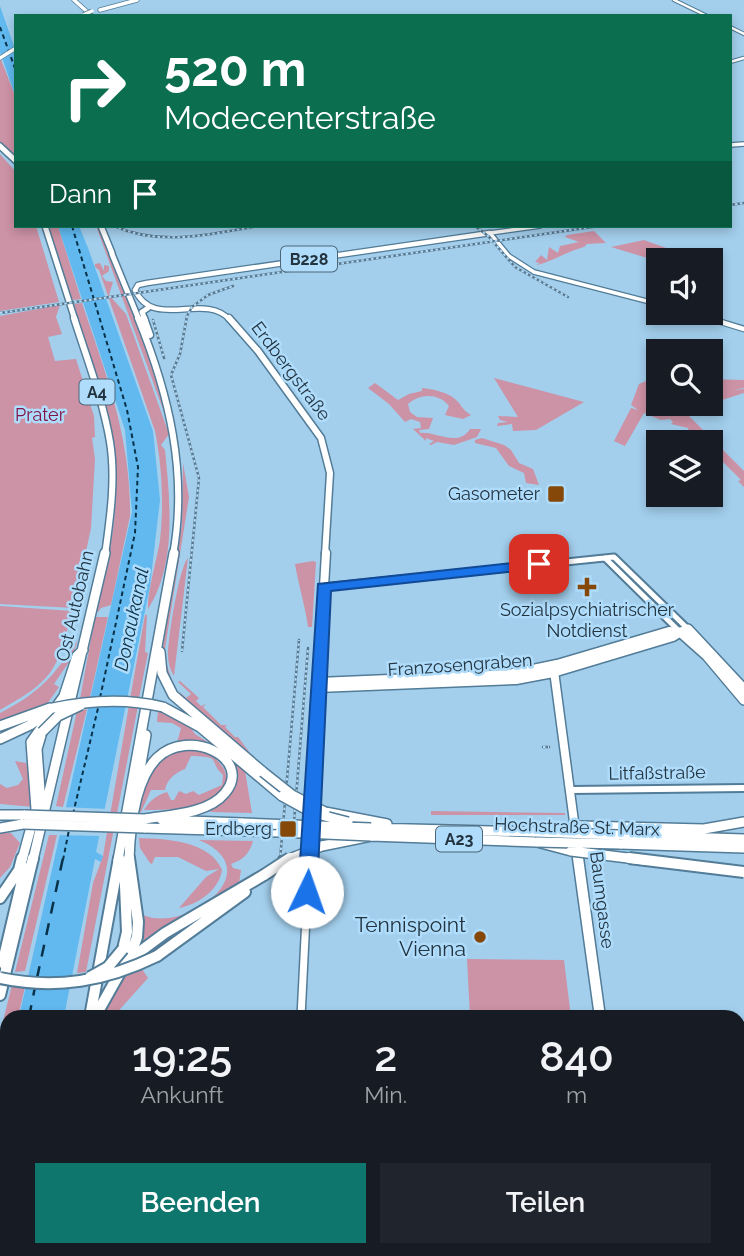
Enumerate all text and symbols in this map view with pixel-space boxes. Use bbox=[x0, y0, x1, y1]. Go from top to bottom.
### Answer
text: 520 m bbox=[164, 40, 306, 97]
icon: right bbox=[49, 42, 140, 133]
text: Modecenterstraße bbox=[164, 99, 436, 136]
icon: arrive bbox=[126, 175, 164, 213]
text: Dann bbox=[49, 179, 112, 209]
road number: B228 bbox=[281, 246, 337, 272]
map controls bbox=[646, 248, 723, 507]
button: sound bbox=[646, 248, 723, 325]
street label: Erdbergstraße bbox=[247, 317, 336, 425]
button: search bbox=[646, 339, 723, 416]
road number: A4 bbox=[80, 380, 114, 404]
park label: Prater bbox=[15, 404, 66, 425]
button: layers bbox=[646, 430, 723, 507]
place label: Gasometer bbox=[448, 483, 541, 504]
marker: Gasometer bbox=[546, 484, 566, 504]
pin bbox=[509, 534, 569, 594]
icon: arrive bbox=[520, 545, 558, 583]
street label: Ost Autobahn bbox=[52, 548, 98, 664]
water label: Donaukanal bbox=[109, 565, 153, 673]
marker: Sozialpsychiatrischer Notdienst bbox=[577, 577, 597, 597]
place label: Sozialpsychiatrischer Notdienst bbox=[500, 599, 675, 641]
street label: Franzosengraben bbox=[387, 649, 533, 680]
street label: Litfaßstraße bbox=[608, 761, 706, 784]
street label: Hochstraße St. Marx bbox=[494, 813, 660, 840]
place label: Erdberg bbox=[205, 818, 272, 839]
marker: Erdberg bbox=[278, 819, 298, 839]
road number: A23 bbox=[436, 826, 482, 852]
street label: Baumgasse bbox=[586, 850, 619, 950]
position arrow bbox=[270, 855, 344, 929]
place label: Tennispoint Vienna bbox=[355, 912, 466, 961]
marker: Tennispoint Vienna bbox=[472, 929, 488, 945]
text: 19:25 bbox=[132, 1032, 232, 1081]
text: 2 bbox=[374, 1032, 397, 1081]
text: 840 bbox=[539, 1032, 614, 1081]
text: Ankunft bbox=[140, 1081, 224, 1108]
text: Min. bbox=[364, 1081, 407, 1108]
text: m bbox=[566, 1081, 587, 1108]
button: Beenden bbox=[35, 1163, 366, 1243]
button: Teilen bbox=[380, 1163, 711, 1243]

